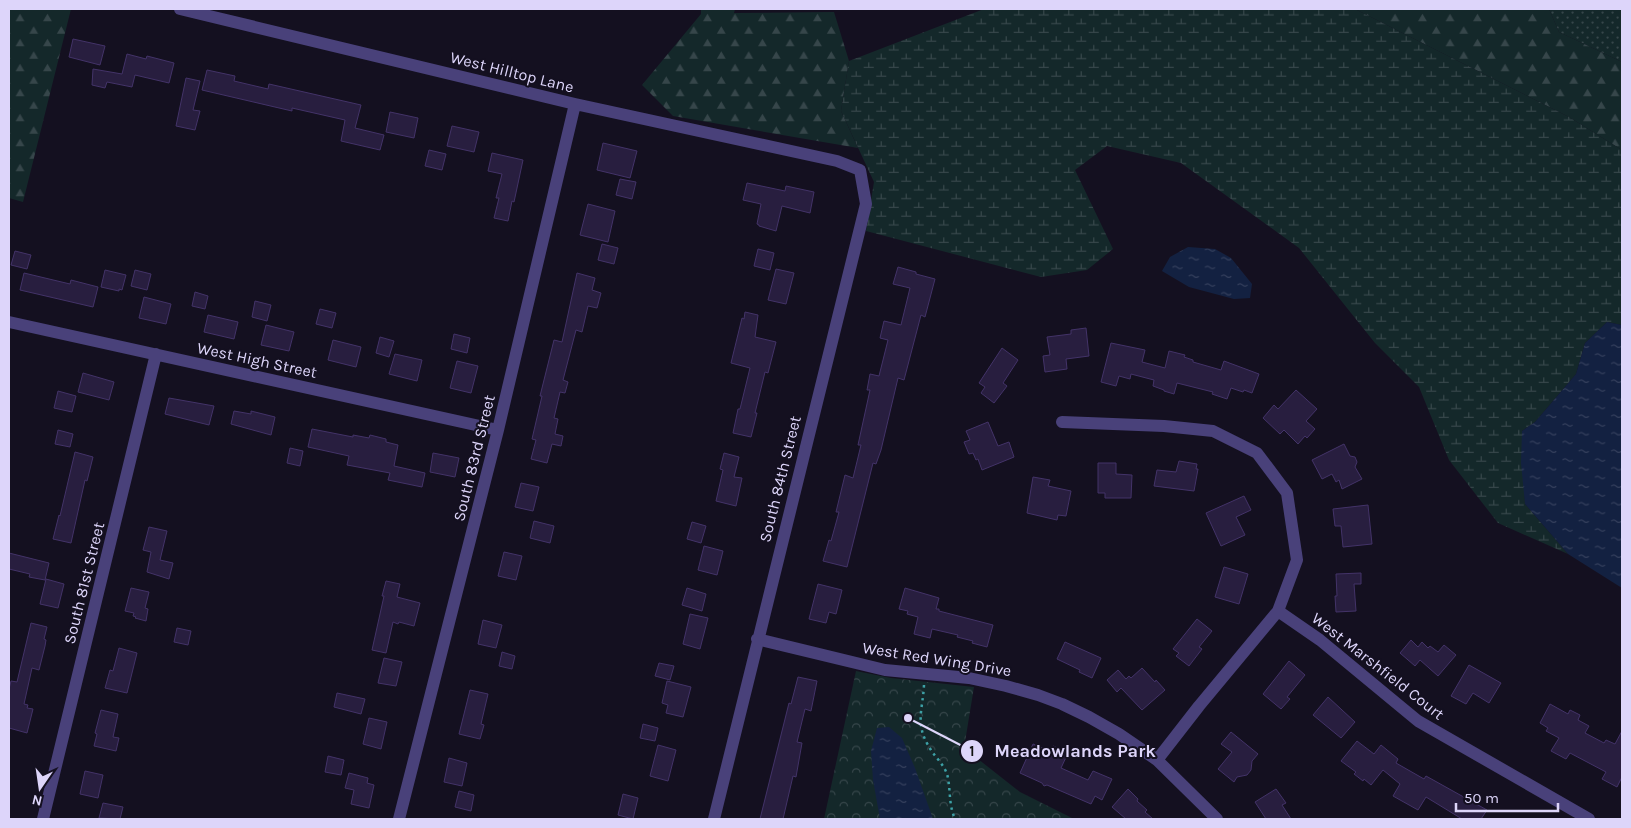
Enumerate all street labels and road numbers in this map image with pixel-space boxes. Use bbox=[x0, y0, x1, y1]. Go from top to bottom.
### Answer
street label: West Hilltop Lane bbox=[448, 47, 576, 97]
street label: West High Street bbox=[195, 338, 319, 382]
street label: South 83rd Street bbox=[449, 393, 499, 523]
street label: South 84th Street bbox=[755, 414, 805, 544]
street label: South 81st Street bbox=[60, 520, 108, 646]
street label: West Marshfield Court bbox=[1308, 608, 1448, 724]
street label: West Red Wing Drive bbox=[861, 638, 1013, 680]

